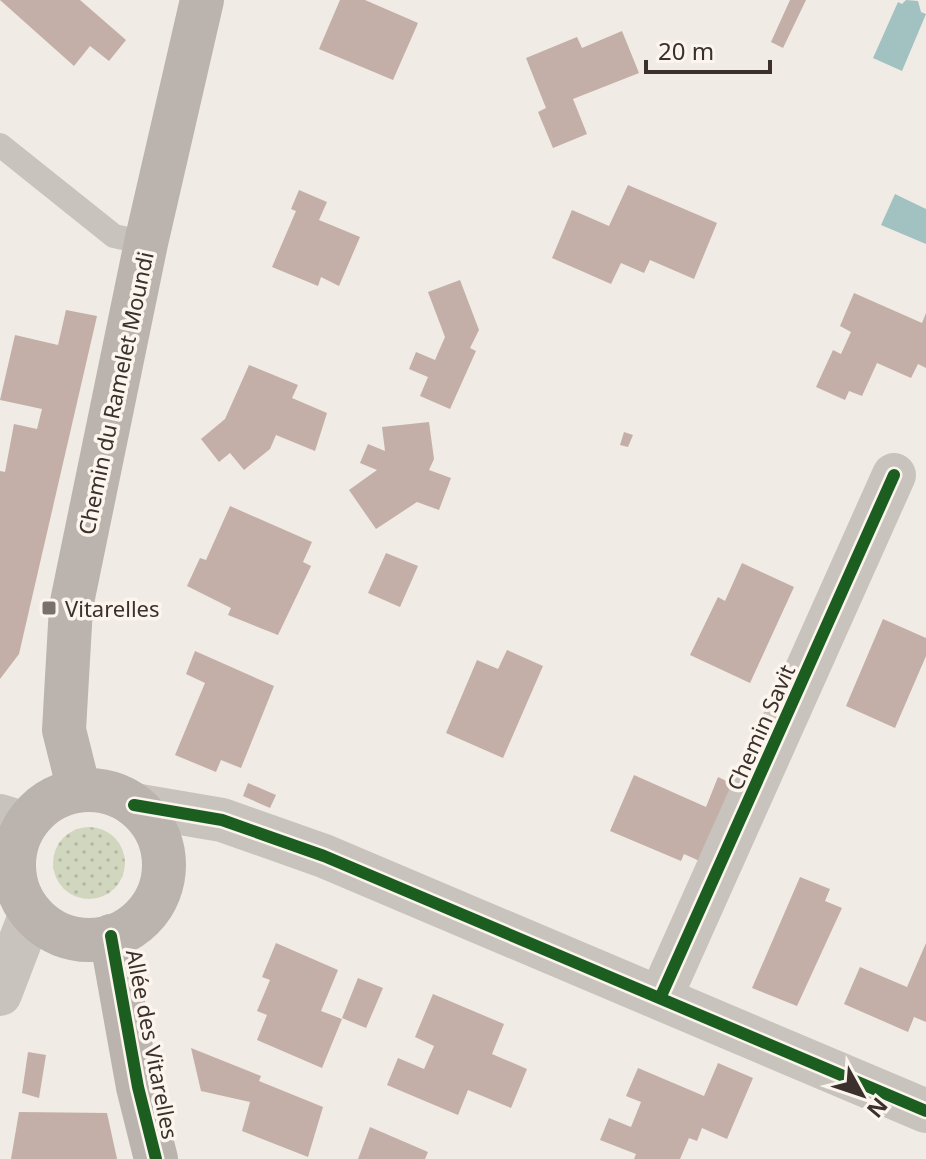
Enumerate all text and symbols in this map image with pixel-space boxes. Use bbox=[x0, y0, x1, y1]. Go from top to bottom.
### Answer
scale bar bbox=[646, 24, 770, 74]
text: 20 m bbox=[658, 34, 714, 67]
street label: Chemin du Ramelet Moundi bbox=[70, 249, 160, 537]
place label: Vitarelles bbox=[65, 593, 160, 623]
marker: Vitarelles bbox=[40, 599, 58, 617]
street label: Chemin Savit bbox=[719, 659, 801, 795]
street label: Allée des Vitarelles bbox=[120, 947, 186, 1141]
north arrow bbox=[822, 1055, 902, 1135]
text: N bbox=[861, 1092, 895, 1125]

